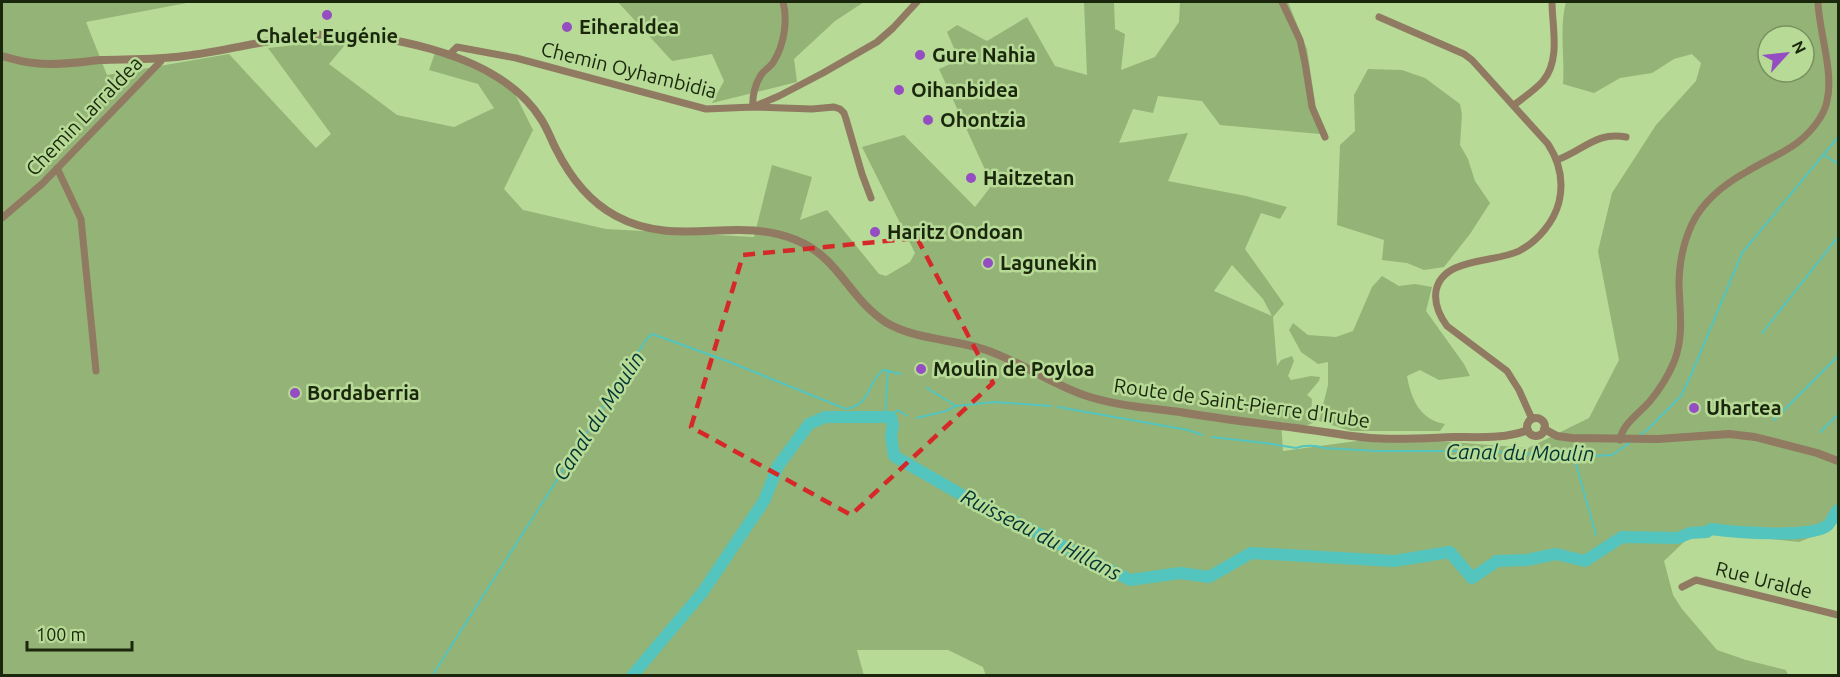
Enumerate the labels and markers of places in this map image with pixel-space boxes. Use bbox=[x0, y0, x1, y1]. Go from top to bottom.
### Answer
marker: Chalet Eugénie bbox=[320, 8, 334, 22]
place label: Eiheraldea bbox=[579, 15, 679, 38]
marker: Eiheraldea bbox=[560, 20, 574, 34]
place label: Chalet Eugénie bbox=[256, 24, 398, 47]
place label: Gure Nahia bbox=[932, 43, 1036, 66]
marker: Gure Nahia bbox=[913, 48, 927, 62]
place label: Oihanbidea bbox=[911, 78, 1018, 101]
marker: Oihanbidea bbox=[892, 83, 906, 97]
place label: Ohontzia bbox=[940, 108, 1026, 131]
marker: Ohontzia bbox=[921, 113, 935, 127]
place label: Haitzetan bbox=[983, 166, 1074, 189]
marker: Haitzetan bbox=[964, 171, 978, 185]
place label: Haritz Ondoan bbox=[887, 220, 1023, 243]
marker: Haritz Ondoan bbox=[868, 225, 882, 239]
place label: Lagunekin bbox=[1000, 251, 1097, 274]
marker: Lagunekin bbox=[981, 256, 995, 270]
place label: Moulin de Poyloa bbox=[933, 357, 1095, 380]
marker: Moulin de Poyloa bbox=[914, 362, 928, 376]
place label: Bordaberria bbox=[307, 381, 420, 404]
marker: Bordaberria bbox=[288, 386, 302, 400]
place label: Uhartea bbox=[1706, 396, 1782, 419]
marker: Uhartea bbox=[1687, 401, 1701, 415]

